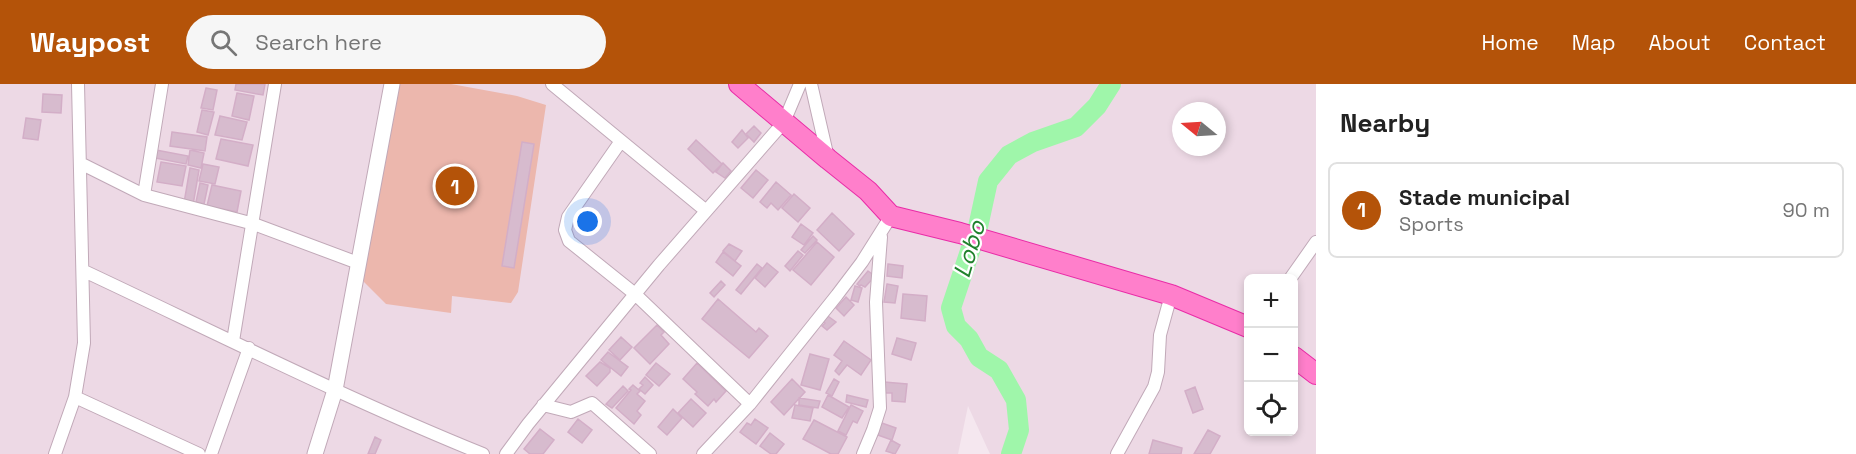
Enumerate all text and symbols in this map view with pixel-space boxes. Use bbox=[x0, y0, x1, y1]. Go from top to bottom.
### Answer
search box bbox=[186, 15, 606, 69]
text: Waypost bbox=[30, 24, 150, 60]
icon: search bbox=[207, 26, 240, 59]
text: Search here bbox=[255, 28, 382, 56]
text: Home bbox=[1481, 29, 1539, 56]
text: Map bbox=[1572, 29, 1616, 56]
text: About bbox=[1649, 29, 1711, 56]
text: Contact bbox=[1744, 29, 1826, 56]
north arrow bbox=[1172, 102, 1226, 156]
text: Nearby bbox=[1340, 106, 1430, 140]
pin: 1 bbox=[436, 164, 474, 208]
text: Stade municipal bbox=[1399, 183, 1570, 211]
text: 1 bbox=[1357, 197, 1366, 223]
text: 90 m bbox=[1783, 197, 1830, 223]
your location bbox=[573, 207, 602, 236]
text: Sports bbox=[1399, 211, 1464, 237]
water label: Lobo bbox=[946, 216, 993, 281]
map controls bbox=[1244, 274, 1298, 436]
button: + bbox=[1244, 274, 1298, 328]
button: − bbox=[1244, 328, 1298, 382]
button: locate bbox=[1244, 382, 1298, 436]

